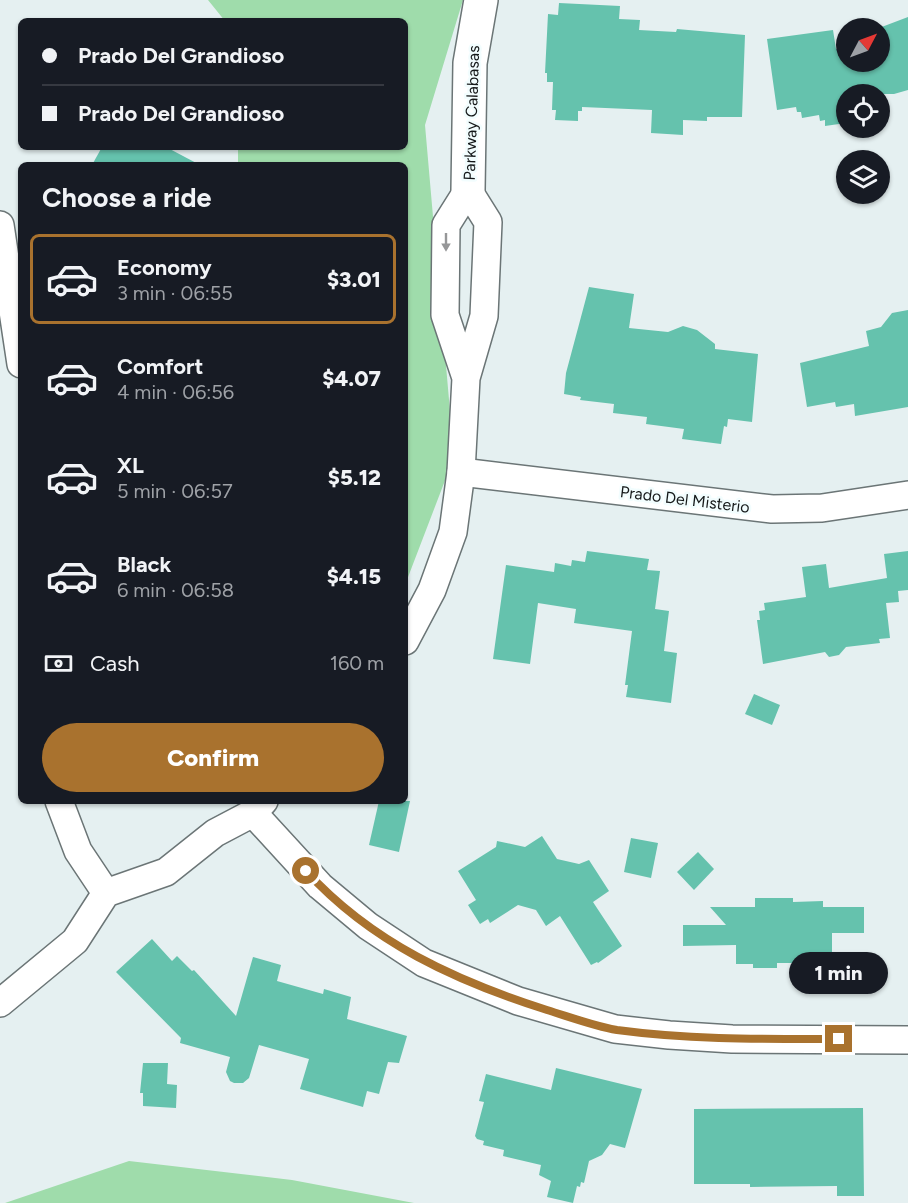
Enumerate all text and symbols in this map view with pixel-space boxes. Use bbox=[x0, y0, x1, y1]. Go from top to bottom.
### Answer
north arrow bbox=[836, 18, 890, 72]
map controls bbox=[836, 18, 890, 204]
text: Prado Del Grandioso bbox=[78, 42, 284, 69]
street label: Parkway Calabasas bbox=[460, 45, 483, 181]
button: locate bbox=[836, 84, 890, 138]
text: Prado Del Grandioso bbox=[78, 100, 284, 127]
button: layers bbox=[836, 150, 890, 204]
text: Choose a ride bbox=[42, 181, 211, 214]
one-way arrow bbox=[441, 232, 451, 251]
icon: car bbox=[45, 252, 99, 306]
text: Economy bbox=[117, 254, 212, 281]
text: $3.01 bbox=[327, 266, 381, 293]
text: 3 min · 06:55 bbox=[117, 281, 233, 305]
icon: car bbox=[45, 351, 99, 405]
text: Comfort bbox=[117, 353, 203, 380]
text: $4.07 bbox=[322, 365, 381, 392]
text: 4 min · 06:56 bbox=[117, 380, 234, 404]
icon: car bbox=[45, 450, 99, 504]
text: XL bbox=[117, 452, 144, 479]
text: $5.12 bbox=[328, 464, 381, 491]
text: 5 min · 06:57 bbox=[117, 479, 233, 503]
street label: Prado Del Misterio bbox=[619, 482, 751, 517]
icon: car bbox=[45, 549, 99, 603]
text: Black bbox=[117, 551, 171, 578]
text: $4.15 bbox=[327, 563, 381, 590]
text: 6 min · 06:58 bbox=[117, 578, 234, 602]
icon: cash bbox=[42, 647, 75, 680]
text: Cash bbox=[90, 650, 140, 677]
text: 160 m bbox=[330, 651, 384, 675]
button: Confirm bbox=[42, 723, 384, 792]
route start bbox=[292, 857, 319, 884]
callout: 1 min bbox=[790, 952, 888, 994]
text: 1 min bbox=[815, 961, 862, 985]
route end bbox=[825, 1025, 852, 1052]

